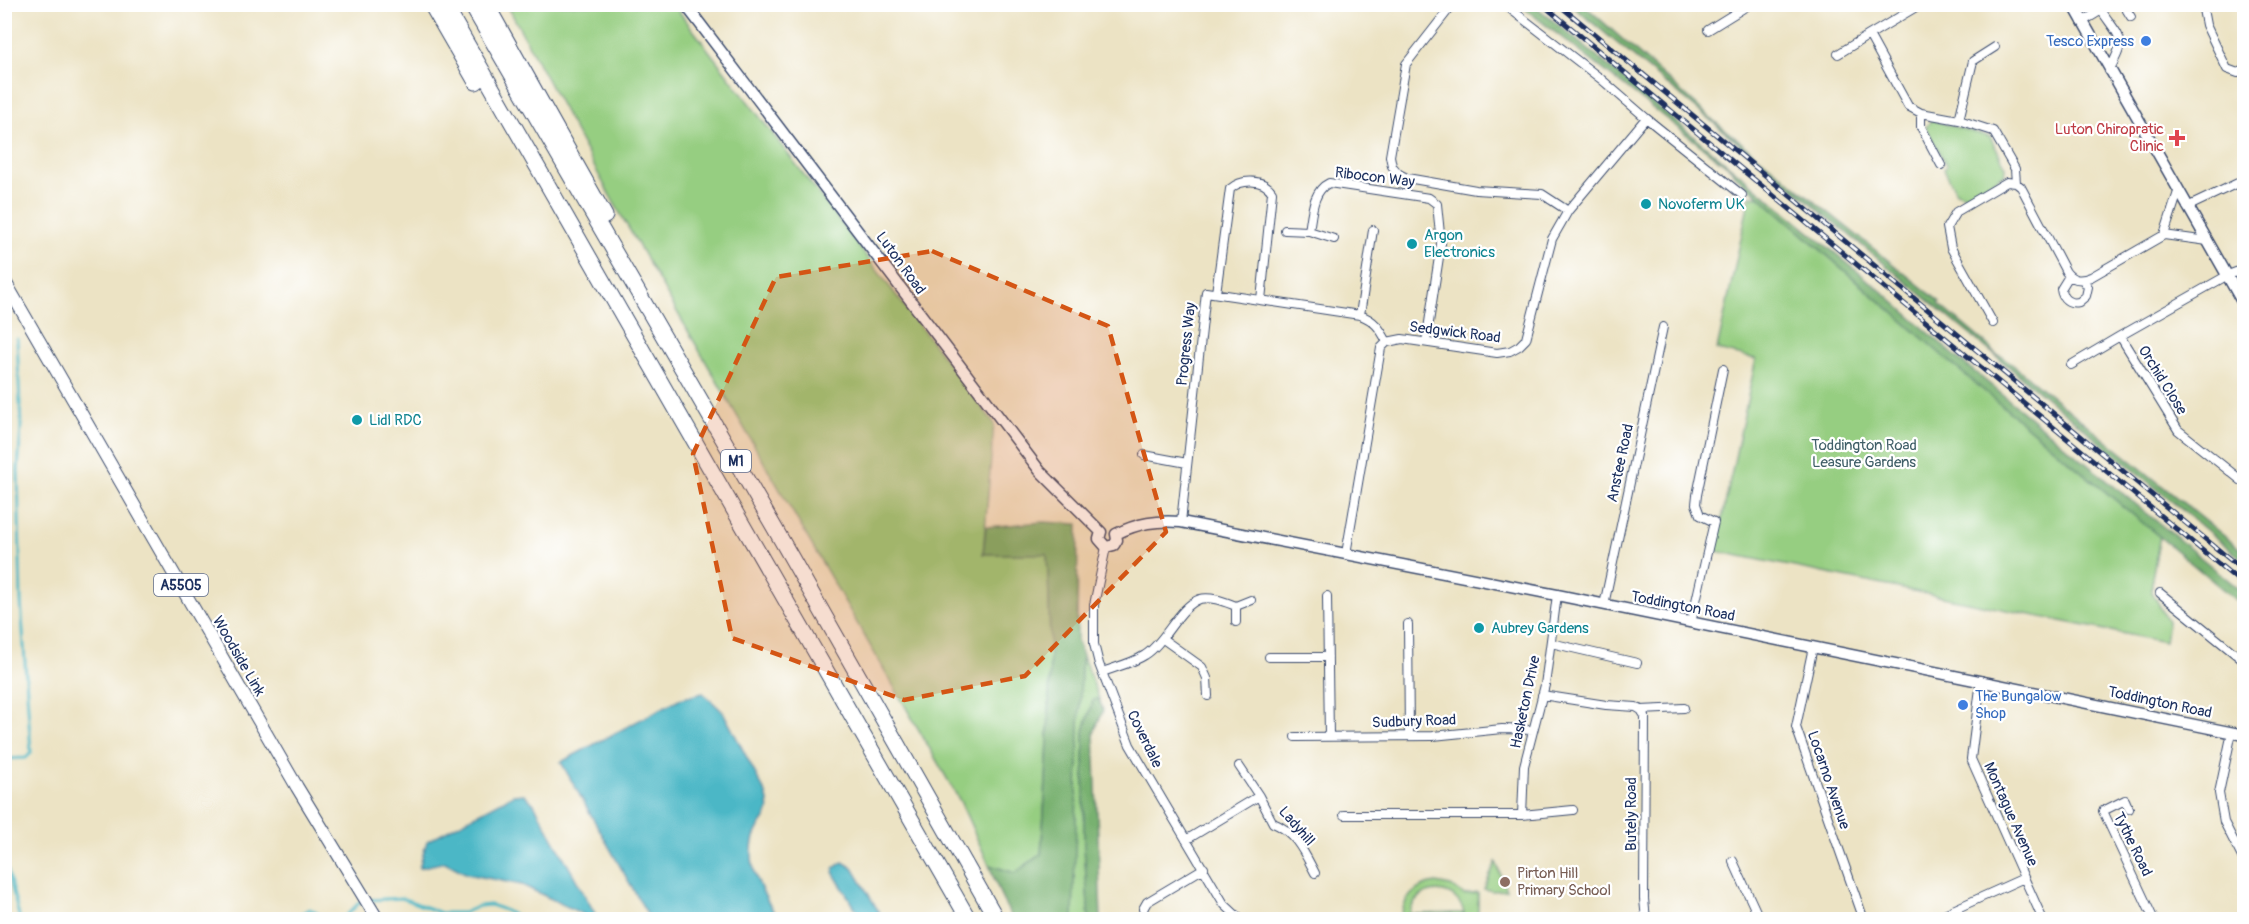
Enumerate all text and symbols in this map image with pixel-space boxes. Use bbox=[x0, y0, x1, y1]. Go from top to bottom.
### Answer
place label: Tesco Express bbox=[2046, 32, 2134, 51]
marker: Tesco Express bbox=[2139, 34, 2153, 48]
place label: Luton Chiropratic Clinic bbox=[2055, 120, 2164, 156]
marker: Luton Chiropratic Clinic bbox=[2168, 129, 2186, 147]
street label: Ribocon Way bbox=[1334, 163, 1416, 192]
place label: Novoferm UK bbox=[1658, 195, 1745, 214]
marker: Novoferm UK bbox=[1639, 197, 1653, 211]
place label: Argon Electronics bbox=[1424, 226, 1495, 262]
street label: Luton Road bbox=[872, 228, 930, 298]
marker: Argon Electronics bbox=[1405, 237, 1419, 251]
street label: Progress Way bbox=[1173, 301, 1200, 387]
street label: Sedgwick Road bbox=[1408, 317, 1502, 348]
street label: Orchid Close bbox=[2134, 342, 2192, 419]
place label: Lidl RDC bbox=[369, 411, 422, 430]
marker: Lidl RDC bbox=[350, 413, 364, 427]
street label: Anstee Road bbox=[1603, 422, 1638, 504]
park label: Toddington Road Leasure Gardens bbox=[1811, 436, 1917, 472]
road number: M1 bbox=[721, 450, 751, 472]
road number: A5505 bbox=[154, 574, 208, 596]
street label: Toddington Road bbox=[1629, 587, 1737, 626]
street label: Woodside Link bbox=[208, 613, 270, 700]
place label: Aubrey Gardens bbox=[1491, 619, 1589, 638]
marker: Aubrey Gardens bbox=[1472, 621, 1486, 635]
street label: Hasketon Drive bbox=[1506, 653, 1545, 750]
street label: Toddington Road bbox=[2106, 682, 2214, 723]
place label: The Bungalow Shop bbox=[1975, 687, 2062, 723]
marker: The Bungalow Shop bbox=[1956, 698, 1970, 712]
street label: Coverdale bbox=[1122, 707, 1167, 772]
street label: Sudbury Road bbox=[1371, 711, 1457, 732]
street label: Locarno Avenue bbox=[1803, 729, 1854, 832]
street label: Montague Avenue bbox=[1979, 759, 2042, 870]
street label: Butely Road bbox=[1622, 777, 1641, 851]
street label: Ladyhill bbox=[1274, 803, 1319, 850]
street label: Tythe Road bbox=[2109, 809, 2156, 879]
place label: Pirton Hill Primary School bbox=[1517, 864, 1611, 900]
marker: Pirton Hill Primary School bbox=[1498, 875, 1512, 889]

